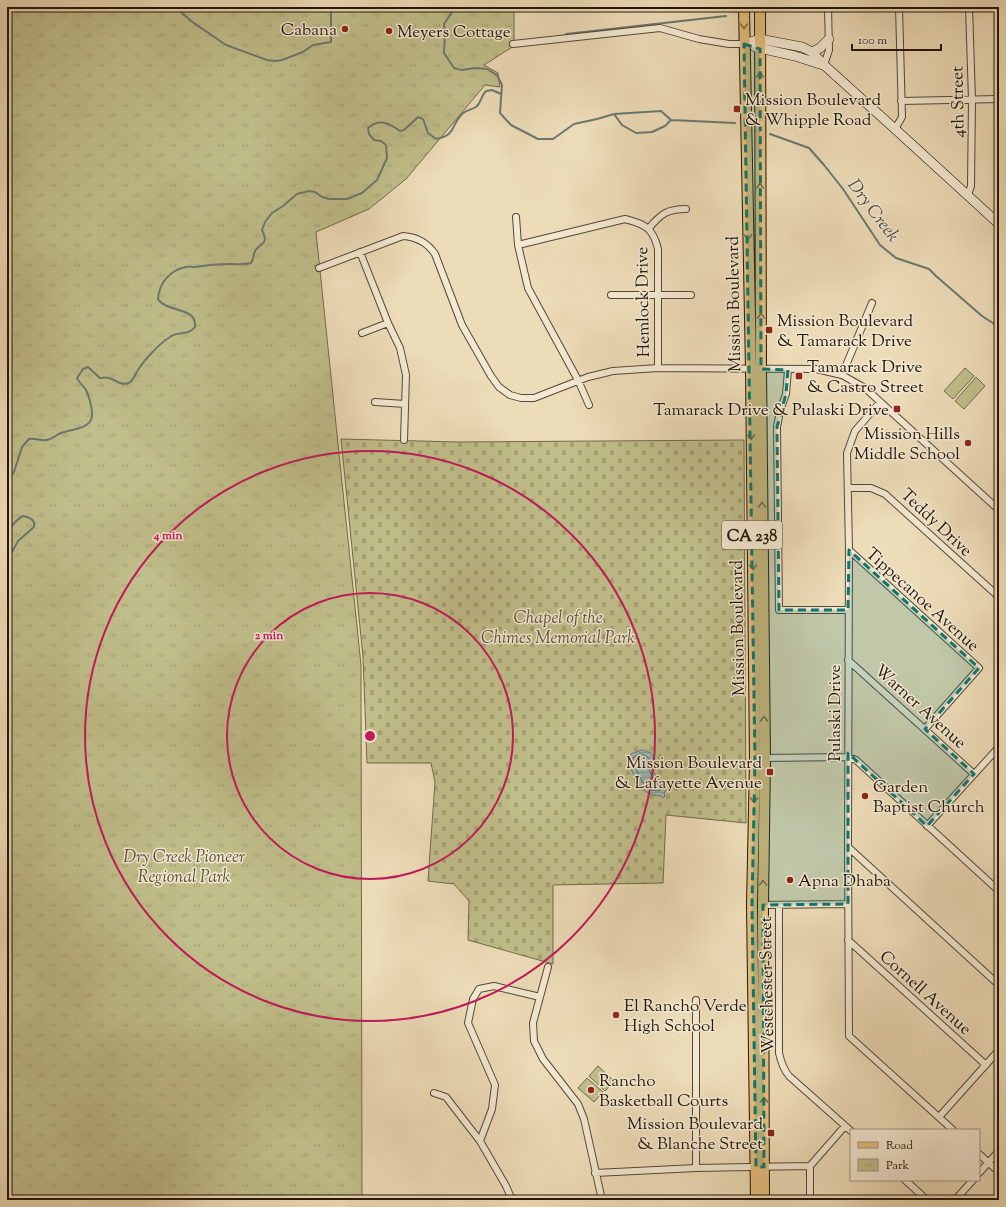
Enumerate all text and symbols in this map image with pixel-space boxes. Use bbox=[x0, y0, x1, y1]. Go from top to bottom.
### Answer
place label: Cabana bbox=[281, 19, 337, 43]
place label: Meyers Cottage bbox=[397, 21, 511, 45]
one-way arrow bbox=[740, 23, 748, 29]
marker: Cabana bbox=[340, 24, 350, 34]
marker: Meyers Cottage bbox=[384, 26, 394, 36]
scale bar bbox=[852, 26, 941, 52]
text: 100 m bbox=[858, 32, 887, 50]
street label: 4th Street bbox=[946, 66, 972, 138]
one-way arrow bbox=[756, 72, 764, 78]
place label: Mission Boulevard & Whipple Road bbox=[745, 89, 881, 133]
marker: Mission Boulevard & Whipple Road bbox=[732, 104, 742, 114]
water label: Dry Creek bbox=[840, 174, 905, 248]
one-way arrow bbox=[756, 183, 764, 189]
one-way arrow bbox=[744, 234, 752, 240]
street label: Mission Boulevard bbox=[722, 235, 748, 372]
street label: Hemlock Drive bbox=[631, 246, 657, 358]
place label: Mission Boulevard & Tamarack Drive bbox=[777, 310, 913, 354]
one-way arrow bbox=[757, 313, 765, 319]
marker: Mission Boulevard & Tamarack Drive bbox=[764, 325, 774, 335]
place label: Tamarack Drive & Castro Street bbox=[807, 356, 924, 400]
marker: Tamarack Drive & Castro Street bbox=[794, 371, 804, 381]
place label: Tamarack Drive & Pulaski Drive bbox=[653, 399, 889, 423]
marker: Tamarack Drive & Pulaski Drive bbox=[892, 404, 902, 414]
place label: Mission Hills Middle School bbox=[854, 423, 960, 467]
one-way arrow bbox=[747, 434, 755, 440]
marker: Mission Hills Middle School bbox=[963, 438, 973, 448]
street label: Teddy Drive bbox=[894, 484, 977, 563]
one-way arrow bbox=[758, 502, 766, 508]
road number: CA 238 bbox=[722, 521, 782, 549]
text: 4 min bbox=[152, 527, 183, 545]
street label: Tippecanoe Avenue bbox=[860, 543, 984, 658]
street label: Mission Boulevard bbox=[726, 559, 752, 696]
one-way arrow bbox=[749, 564, 757, 570]
park label: Chapel of the Chimes Memorial Park bbox=[481, 607, 635, 651]
text: 2 min bbox=[255, 627, 284, 645]
street label: Warner Avenue bbox=[868, 660, 971, 755]
street label: Pulaski Drive bbox=[824, 664, 848, 762]
one-way arrow bbox=[760, 716, 769, 722]
centre of rings bbox=[363, 729, 377, 743]
place label: Mission Boulevard & Lafayette Avenue bbox=[615, 752, 762, 796]
marker: Mission Boulevard & Lafayette Avenue bbox=[765, 767, 775, 777]
place label: Garden Baptist Church bbox=[873, 776, 985, 820]
marker: Garden Baptist Church bbox=[860, 791, 870, 801]
one-way arrow bbox=[750, 797, 758, 803]
park label: Dry Creek Pioneer Regional Park bbox=[123, 846, 245, 890]
place label: Apna Dhaba bbox=[798, 870, 891, 894]
marker: Apna Dhaba bbox=[785, 875, 795, 885]
one-way arrow bbox=[759, 880, 767, 886]
street label: Westchester Street bbox=[755, 916, 781, 1054]
street label: Cornell Avenue bbox=[873, 946, 976, 1041]
place label: El Rancho Verde High School bbox=[624, 995, 747, 1039]
marker: El Rancho Verde High School bbox=[611, 1010, 621, 1020]
place label: Rancho Basketball Courts bbox=[599, 1070, 728, 1114]
marker: Rancho Basketball Courts bbox=[586, 1085, 596, 1095]
one-way arrow bbox=[760, 1097, 768, 1103]
place label: Mission Boulevard & Blanche Street bbox=[627, 1113, 763, 1157]
marker: Mission Boulevard & Blanche Street bbox=[766, 1128, 776, 1138]
legend bbox=[850, 1129, 980, 1181]
text: Road bbox=[886, 1137, 913, 1155]
text: Park bbox=[886, 1157, 909, 1175]

